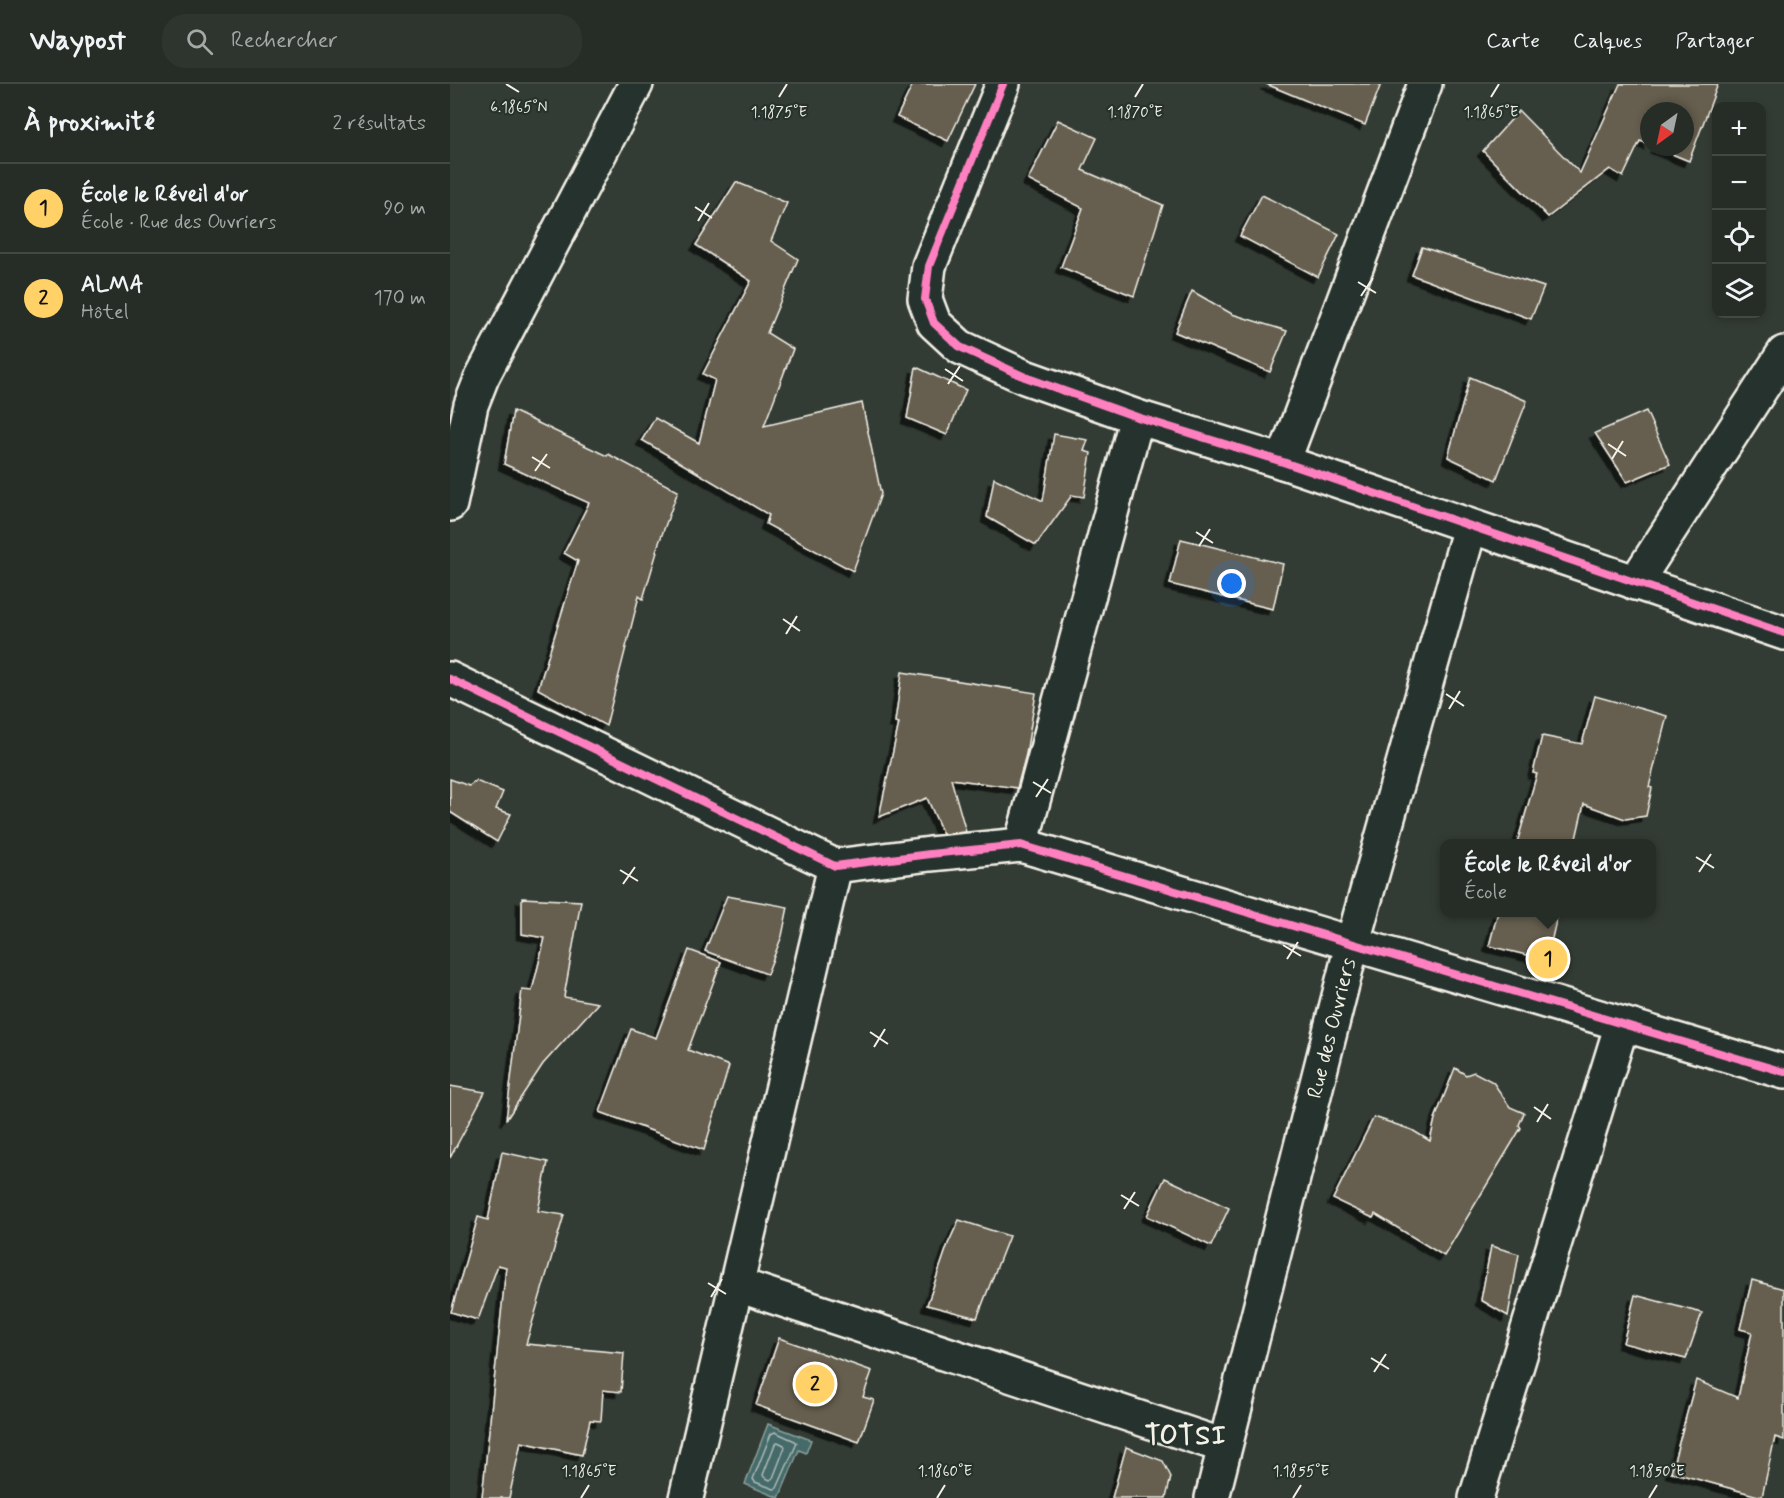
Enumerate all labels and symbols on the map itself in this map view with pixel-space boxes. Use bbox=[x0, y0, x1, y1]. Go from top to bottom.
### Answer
text: 6.1865°N bbox=[490, 98, 548, 118]
north arrow bbox=[1640, 102, 1694, 156]
text: 1.1875°E bbox=[751, 103, 807, 123]
text: 1.1870°E bbox=[1107, 103, 1163, 123]
text: 1.1865°E bbox=[1463, 103, 1519, 123]
your location bbox=[1217, 569, 1246, 598]
pin: 1 bbox=[1528, 936, 1568, 982]
street label: Rue des Ouvriers bbox=[1301, 955, 1363, 1102]
pin: 2 bbox=[796, 1362, 835, 1406]
district label: TOTSI bbox=[1145, 1419, 1227, 1454]
text: 1.1865°E bbox=[561, 1462, 617, 1482]
text: 1.1860°E bbox=[918, 1462, 972, 1482]
text: 1.1855°E bbox=[1273, 1462, 1329, 1482]
text: 1.1850°E bbox=[1629, 1462, 1685, 1482]

